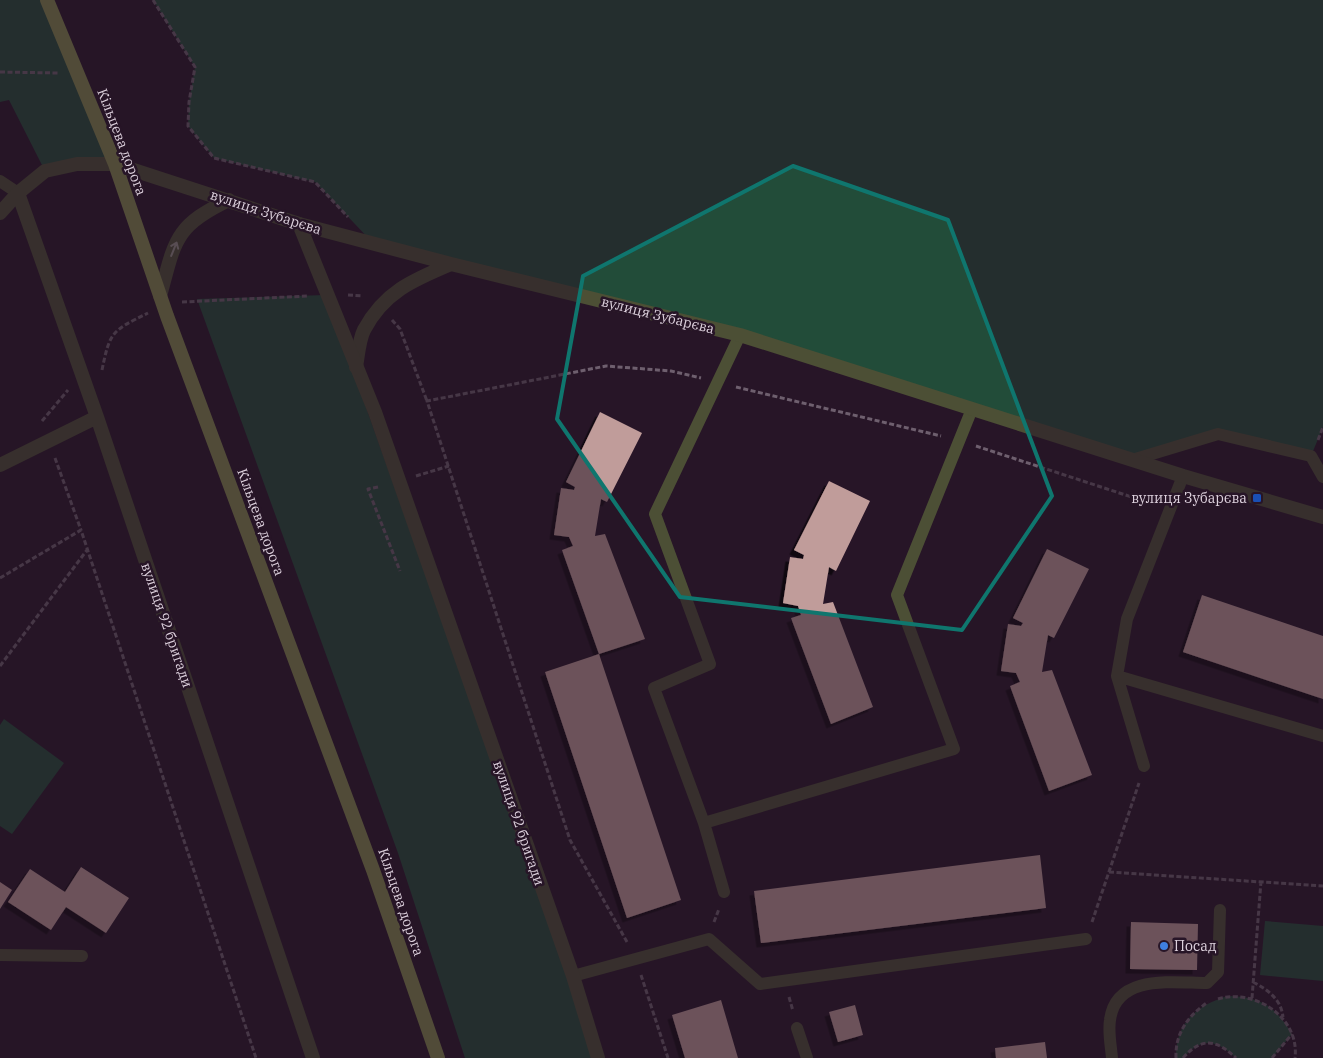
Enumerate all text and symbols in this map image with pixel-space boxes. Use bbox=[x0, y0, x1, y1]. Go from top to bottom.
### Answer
street label: Кільцева дорога bbox=[93, 86, 151, 198]
street label: вулиця Зубарєва bbox=[208, 186, 324, 239]
one-way arrow bbox=[170, 242, 179, 257]
street label: вулиця Зубарєва bbox=[600, 292, 717, 338]
street label: Кільцева дорога bbox=[233, 466, 289, 578]
place label: вулиця Зубарєва bbox=[1131, 489, 1247, 507]
marker: вулиця Зубарєва bbox=[1251, 492, 1263, 504]
street label: вулиця 92 бригади bbox=[137, 560, 197, 690]
street label: вулиця 92 бригади bbox=[489, 758, 549, 888]
street label: Кільцева дорога bbox=[374, 846, 428, 959]
place label: Посад bbox=[1174, 937, 1217, 955]
marker: Посад bbox=[1158, 940, 1170, 952]

